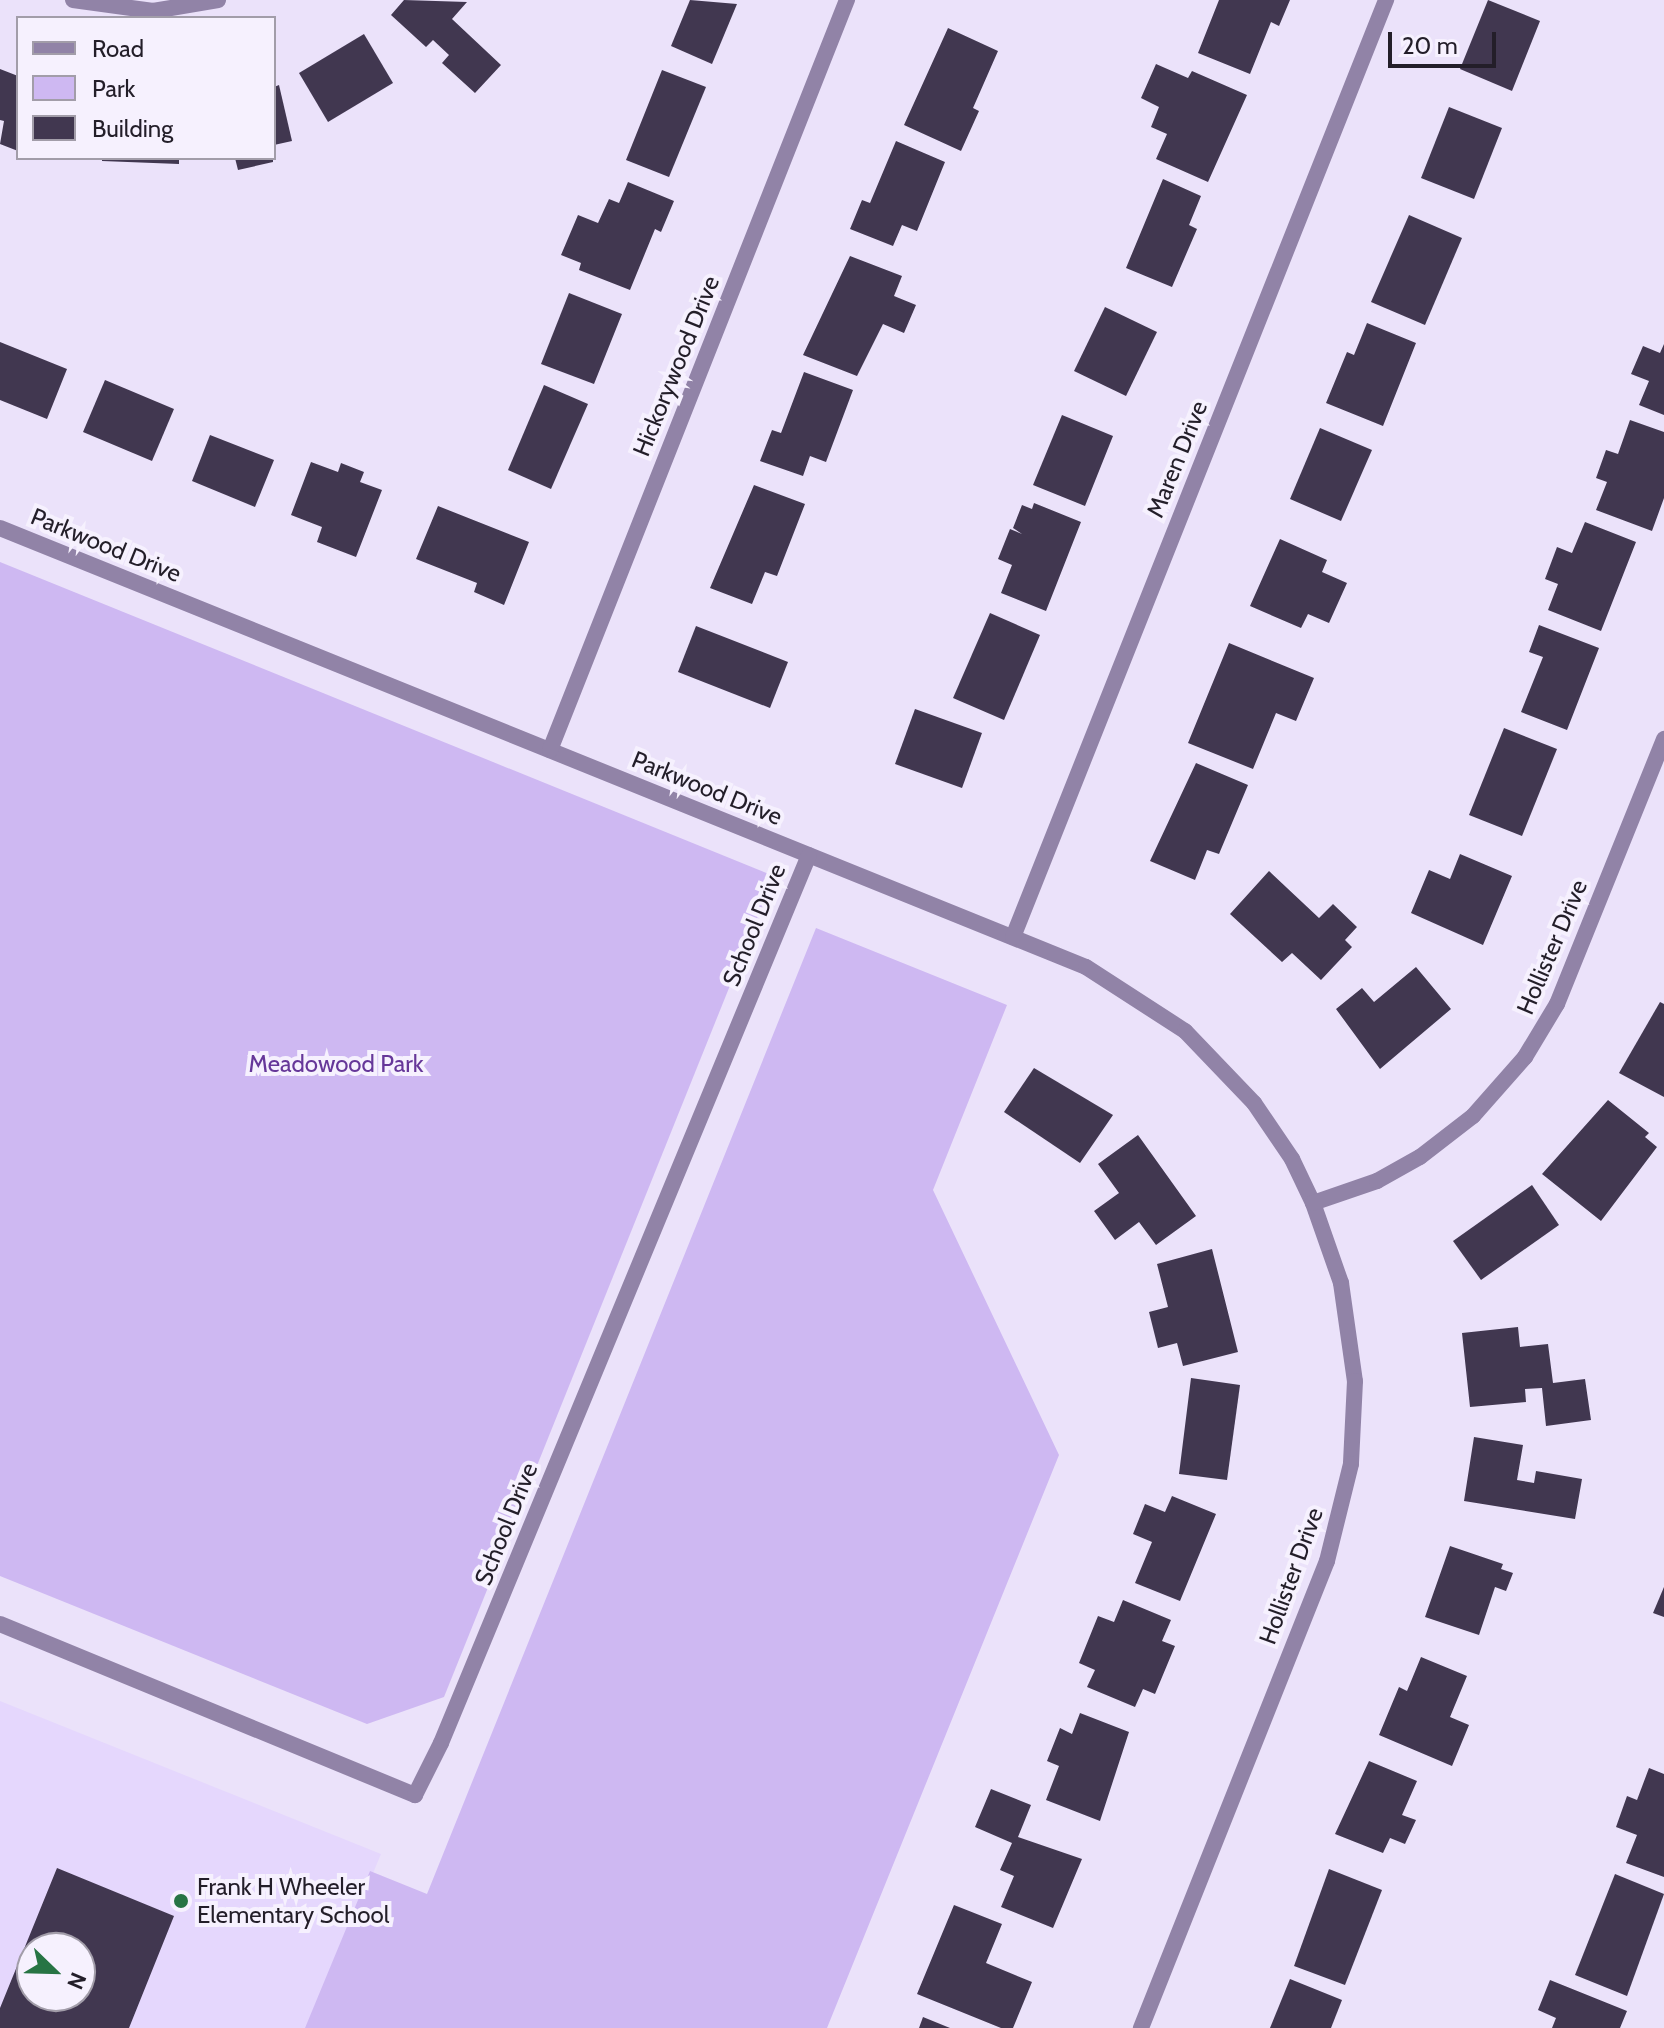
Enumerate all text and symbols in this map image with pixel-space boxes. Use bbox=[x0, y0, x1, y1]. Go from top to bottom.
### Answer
legend bbox=[16, 16, 276, 160]
scale bar bbox=[1392, 16, 1500, 66]
text: 20 m bbox=[1402, 31, 1458, 60]
text: Road bbox=[92, 34, 144, 63]
text: Park bbox=[92, 74, 135, 103]
text: Building bbox=[92, 114, 173, 143]
street label: Hickorywood Drive bbox=[627, 272, 725, 460]
street label: Maren Drive bbox=[1141, 397, 1213, 521]
street label: Parkwood Drive bbox=[27, 502, 185, 588]
street label: Parkwood Drive bbox=[628, 745, 786, 831]
street label: School Drive bbox=[716, 860, 792, 990]
street label: Hollister Drive bbox=[1511, 875, 1593, 1019]
park label: Meadowood Park bbox=[248, 1050, 424, 1078]
street label: School Drive bbox=[468, 1459, 544, 1589]
street label: Hollister Drive bbox=[1253, 1504, 1329, 1648]
place label: Frank H Wheeler Elementary School bbox=[197, 1873, 389, 1929]
marker: Frank H Wheeler Elementary School bbox=[172, 1892, 190, 1910]
north arrow bbox=[16, 1932, 96, 2012]
text: N bbox=[61, 1968, 92, 1993]

